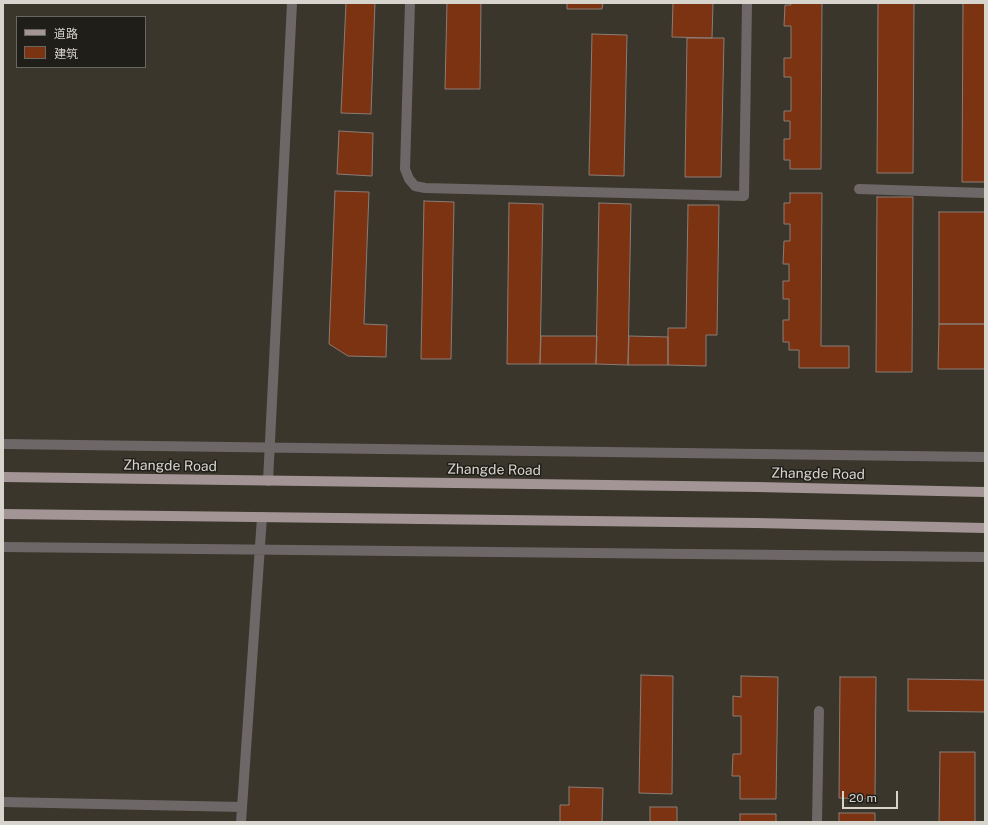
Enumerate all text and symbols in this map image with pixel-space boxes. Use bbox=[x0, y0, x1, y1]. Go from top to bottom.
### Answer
legend bbox=[16, 16, 146, 68]
text: 道路 bbox=[54, 27, 78, 41]
text: 建筑 bbox=[54, 47, 78, 61]
street label: Zhangde Road bbox=[123, 457, 217, 475]
street label: Zhangde Road bbox=[447, 461, 541, 479]
street label: Zhangde Road bbox=[771, 465, 865, 483]
scale bar bbox=[844, 783, 900, 809]
text: 20 m bbox=[849, 791, 877, 805]

